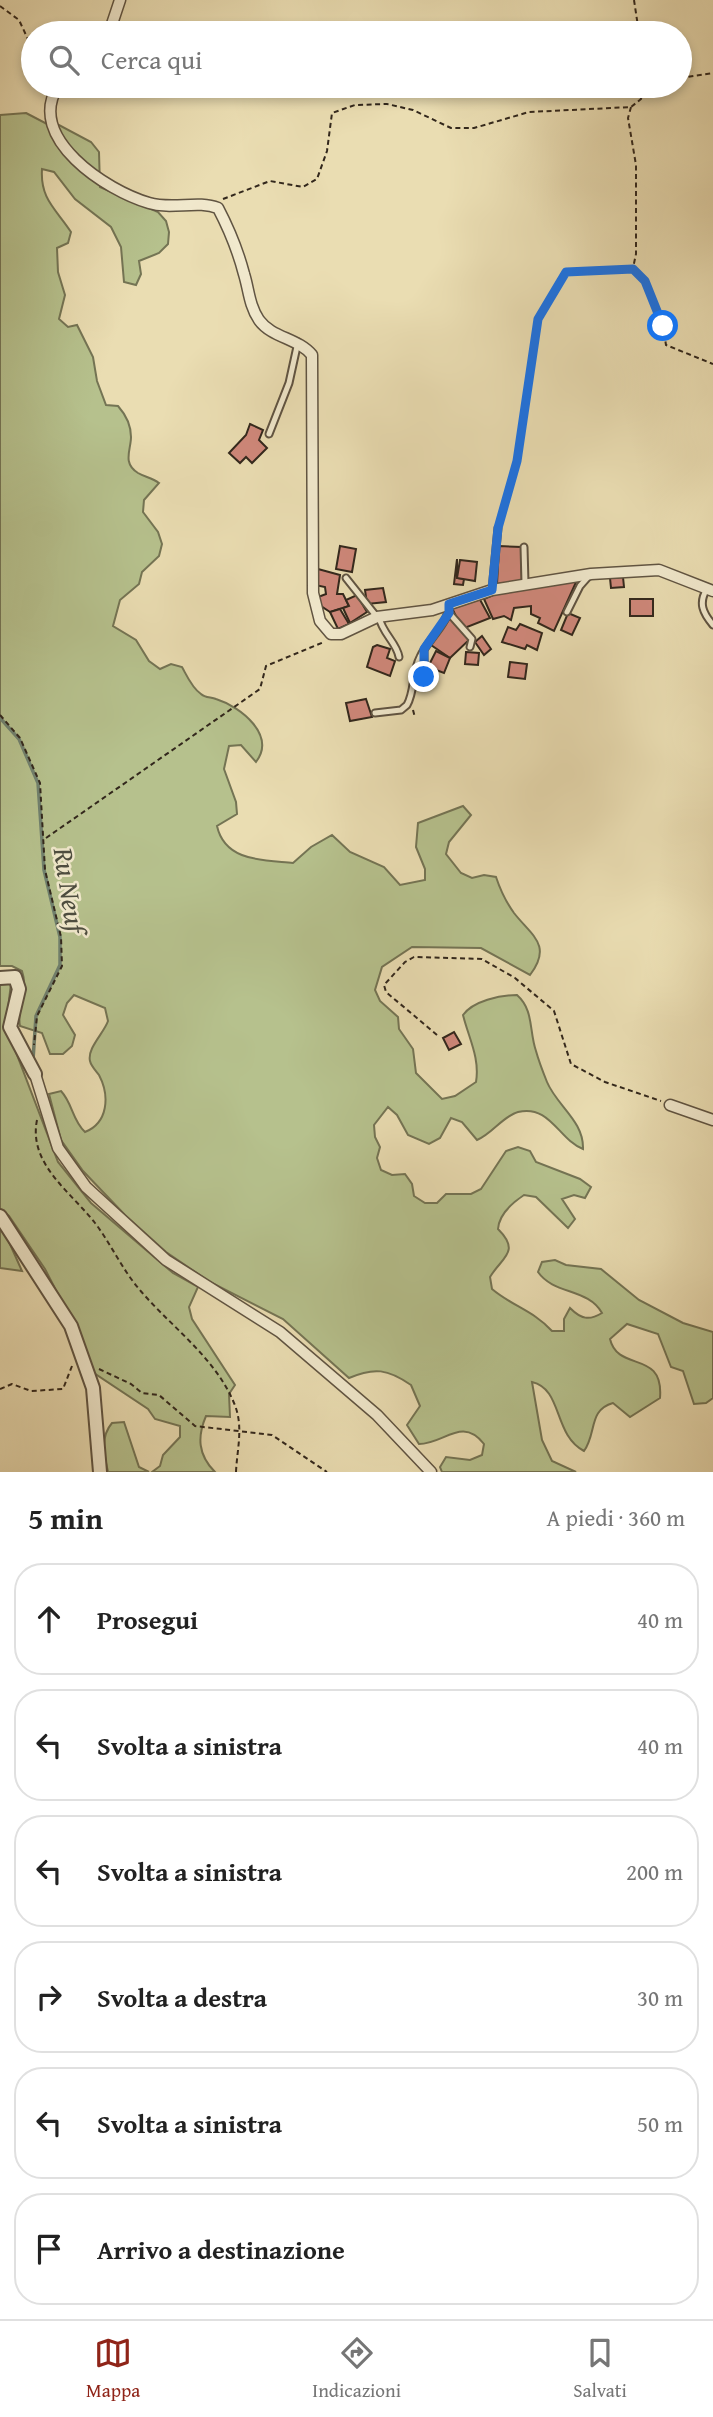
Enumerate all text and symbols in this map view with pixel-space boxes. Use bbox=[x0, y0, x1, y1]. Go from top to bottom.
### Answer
search box bbox=[21, 21, 692, 98]
text: Cerca qui bbox=[101, 40, 202, 79]
icon: search bbox=[45, 41, 83, 79]
route start bbox=[647, 310, 678, 341]
route end bbox=[408, 661, 439, 692]
water label: Ru Neuf bbox=[43, 843, 98, 940]
text: 5 min bbox=[28, 1496, 103, 1540]
text: A piedi · 360 m bbox=[547, 1501, 685, 1534]
icon: ahead bbox=[30, 1600, 68, 1638]
text: Prosegui bbox=[97, 1600, 198, 1639]
text: 40 m bbox=[637, 1603, 683, 1636]
icon: left bbox=[30, 1726, 68, 1764]
text: Svolta a sinistra bbox=[97, 1726, 282, 1765]
text: 40 m bbox=[637, 1729, 683, 1762]
icon: left bbox=[30, 1852, 68, 1890]
text: Svolta a sinistra bbox=[97, 1852, 282, 1891]
text: 200 m bbox=[626, 1855, 683, 1888]
icon: right bbox=[30, 1978, 68, 2016]
text: Svolta a destra bbox=[97, 1978, 267, 2017]
text: 30 m bbox=[637, 1981, 683, 2014]
icon: left bbox=[30, 2104, 68, 2142]
text: Svolta a sinistra bbox=[97, 2104, 282, 2143]
text: 50 m bbox=[637, 2107, 683, 2140]
icon: arrive bbox=[30, 2230, 68, 2268]
text: Arrivo a destinazione bbox=[97, 2230, 345, 2269]
tab: Mappa bbox=[86, 2334, 140, 2404]
tab: Indicazioni bbox=[312, 2334, 401, 2404]
tab: Salvati bbox=[573, 2334, 627, 2404]

